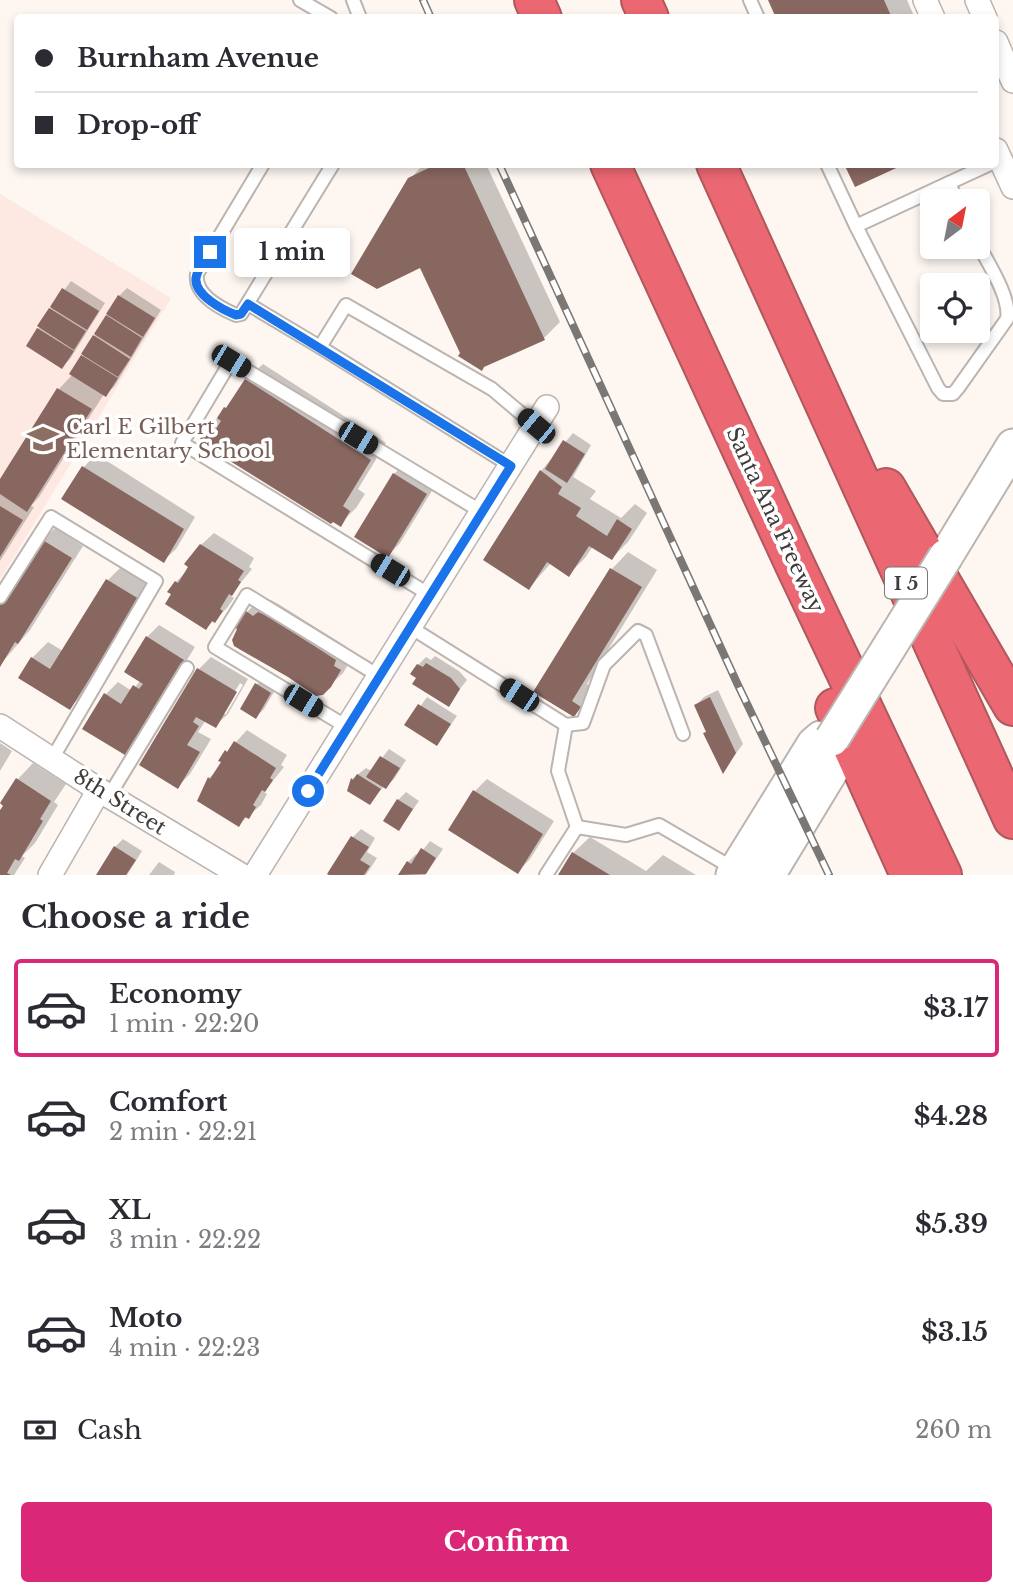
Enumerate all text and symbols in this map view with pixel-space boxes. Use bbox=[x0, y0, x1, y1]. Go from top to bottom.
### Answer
text: Burnham Avenue bbox=[77, 42, 319, 74]
text: Drop-off bbox=[77, 109, 198, 141]
north arrow bbox=[920, 189, 990, 259]
map controls bbox=[920, 189, 990, 343]
callout: 1 min bbox=[234, 228, 350, 276]
route end bbox=[194, 236, 226, 268]
text: 1 min bbox=[259, 238, 325, 266]
button: locate bbox=[920, 273, 990, 343]
car bbox=[208, 341, 255, 381]
car bbox=[514, 404, 559, 448]
place label: Carl E Gilbert Elementary School bbox=[66, 414, 271, 464]
car bbox=[335, 418, 382, 458]
school or university icon: Carl E Gilbert Elementary School bbox=[26, 422, 60, 456]
street label: Santa Ana Freeway bbox=[721, 423, 830, 618]
car bbox=[367, 550, 414, 590]
road number: I 5 bbox=[885, 568, 927, 598]
car bbox=[496, 675, 543, 715]
car bbox=[280, 681, 327, 721]
street label: 8th Street bbox=[69, 763, 171, 841]
route start bbox=[292, 775, 324, 807]
text: Choose a ride bbox=[21, 897, 250, 937]
icon: car bbox=[25, 977, 88, 1040]
text: Economy bbox=[109, 978, 242, 1010]
text: $3.17 bbox=[923, 992, 988, 1024]
text: 1 min · 22:20 bbox=[109, 1010, 259, 1038]
icon: car bbox=[25, 1085, 88, 1148]
text: Comfort bbox=[109, 1086, 227, 1118]
text: $4.28 bbox=[914, 1100, 988, 1132]
text: 2 min · 22:21 bbox=[109, 1118, 257, 1146]
icon: car bbox=[25, 1193, 88, 1256]
text: XL bbox=[109, 1194, 151, 1226]
text: $5.39 bbox=[915, 1208, 988, 1240]
text: 3 min · 22:22 bbox=[109, 1226, 261, 1254]
icon: car bbox=[25, 1301, 88, 1364]
text: Moto bbox=[109, 1302, 182, 1334]
text: $3.15 bbox=[921, 1316, 988, 1348]
text: 4 min · 22:23 bbox=[109, 1334, 260, 1362]
icon: cash bbox=[21, 1411, 59, 1449]
text: Cash bbox=[77, 1414, 142, 1446]
text: 260 m bbox=[915, 1416, 992, 1444]
button: Confirm bbox=[21, 1502, 992, 1582]

